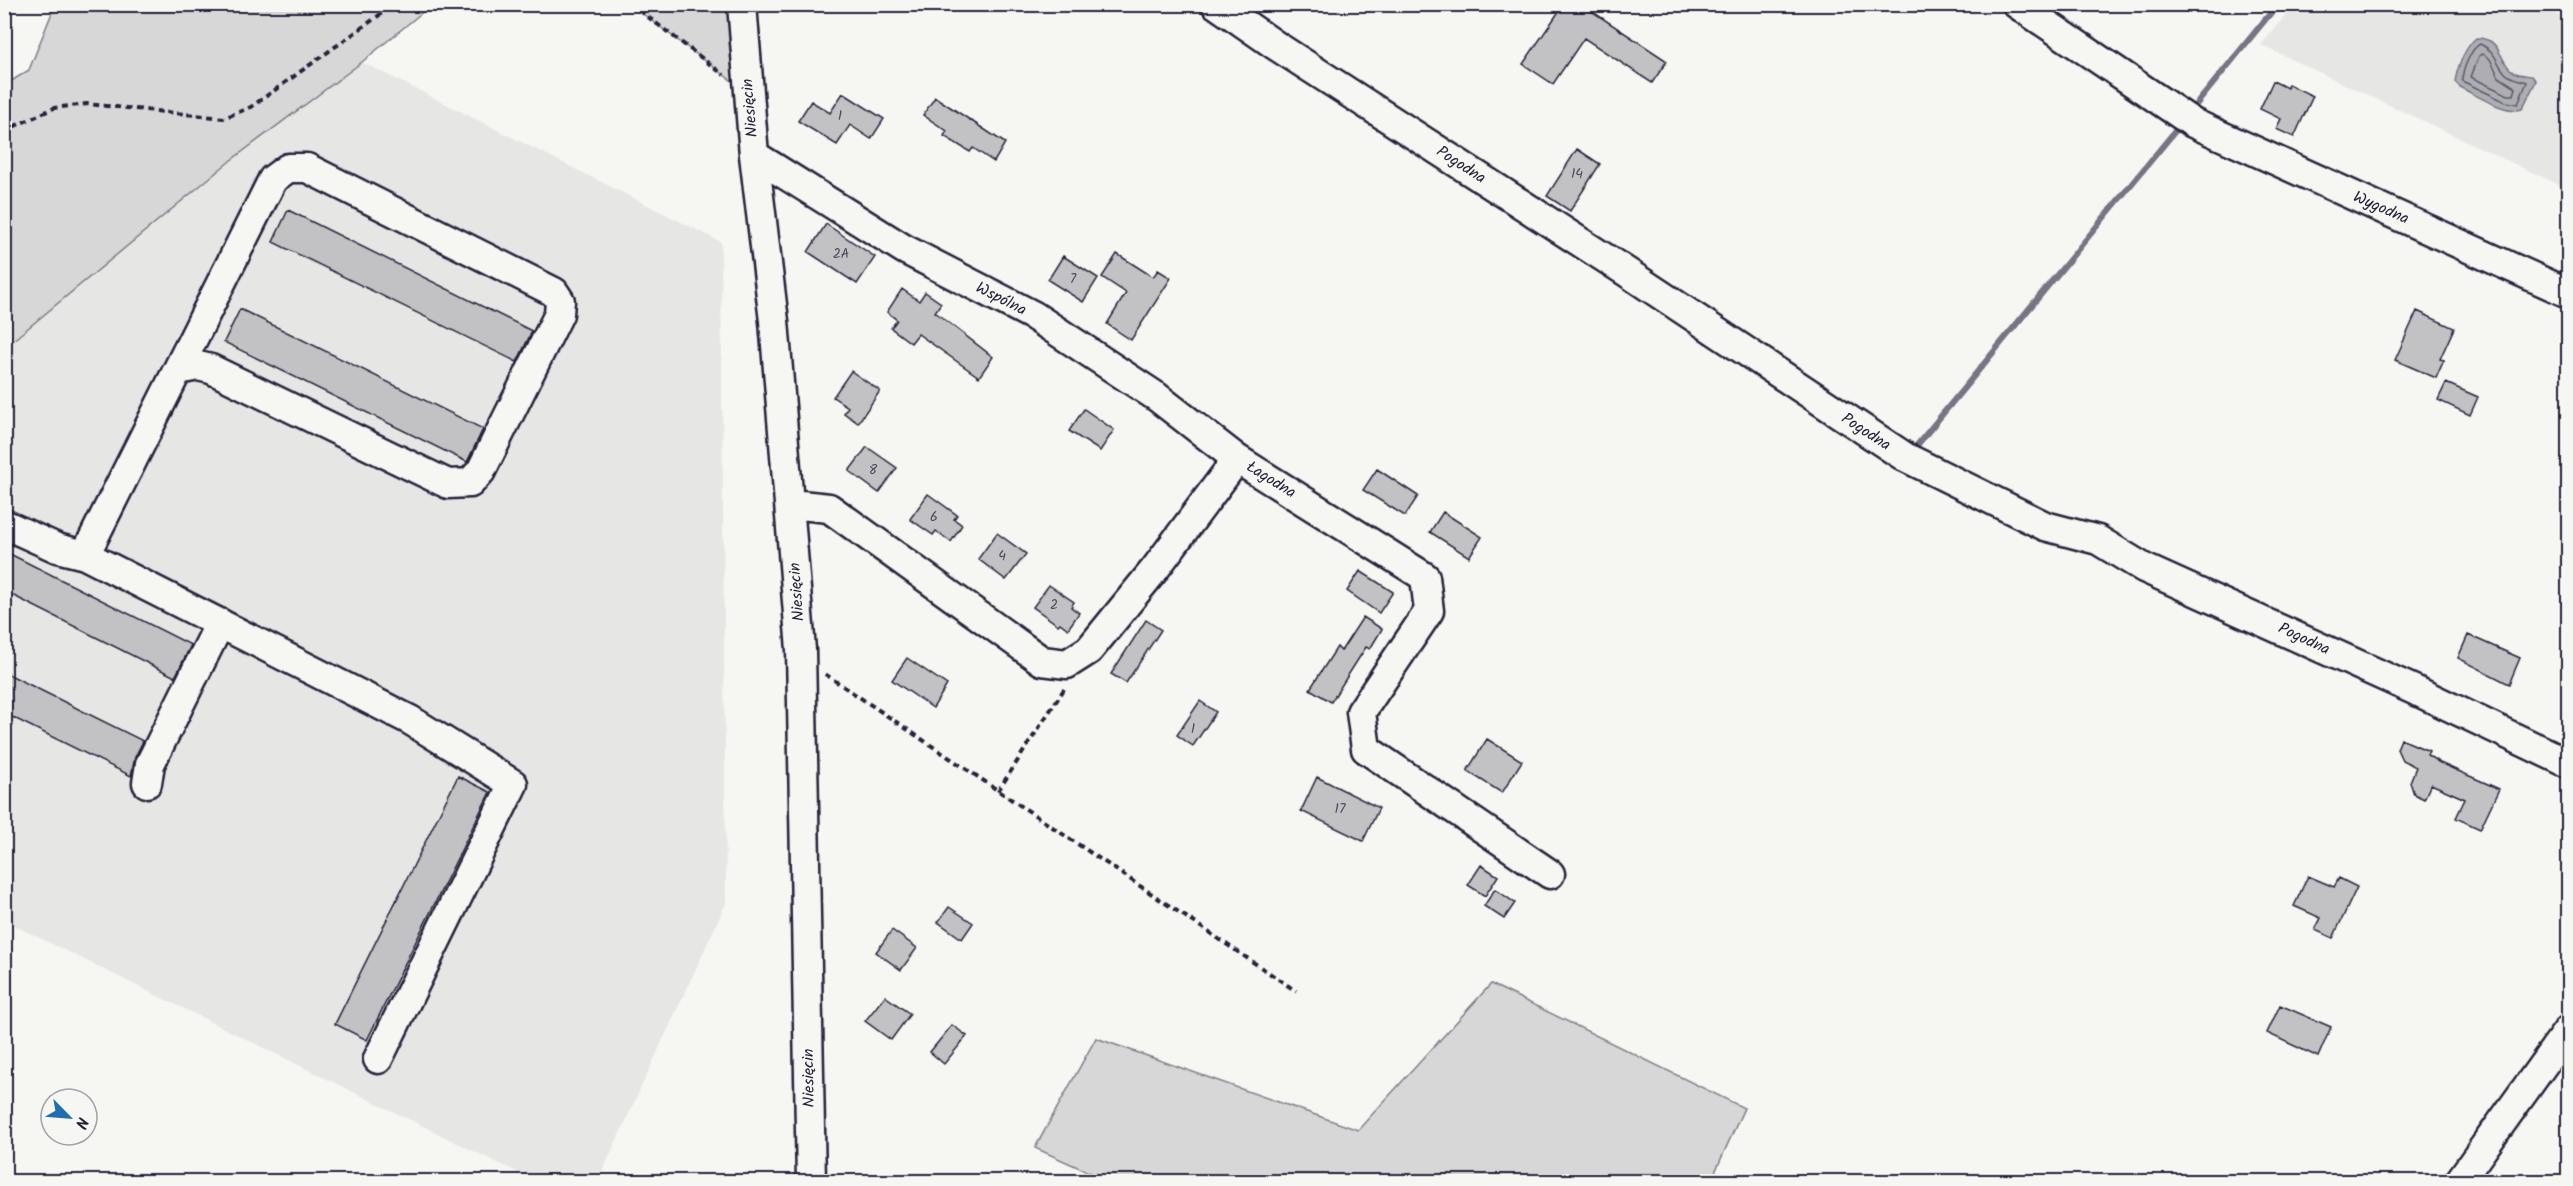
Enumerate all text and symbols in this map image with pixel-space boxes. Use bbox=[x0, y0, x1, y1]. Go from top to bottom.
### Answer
street label: Niesięcin bbox=[735, 78, 765, 138]
house number: 1 bbox=[838, 105, 842, 127]
street label: Pogodna bbox=[1431, 140, 1491, 190]
house number: 14 bbox=[1571, 163, 1583, 185]
street label: Wygodna bbox=[2349, 185, 2413, 231]
house number: 2A bbox=[833, 243, 849, 265]
house number: 7 bbox=[1070, 268, 1077, 290]
street label: Wspólna bbox=[971, 276, 1031, 322]
street label: Pogodna bbox=[1836, 407, 1896, 457]
street label: Łagodna bbox=[1241, 455, 1301, 505]
house number: 8 bbox=[869, 459, 878, 481]
house number: 6 bbox=[930, 506, 938, 528]
house number: 4 bbox=[998, 545, 1006, 567]
street label: Niesięcin bbox=[782, 562, 812, 622]
house number: 2 bbox=[1050, 594, 1058, 616]
street label: Pogodna bbox=[2274, 616, 2334, 662]
house number: 1 bbox=[1191, 718, 1195, 740]
house number: 17 bbox=[1335, 798, 1346, 820]
street label: Niesięcin bbox=[796, 1048, 822, 1108]
north arrow bbox=[39, 1087, 99, 1147]
text: N bbox=[68, 1113, 95, 1133]

